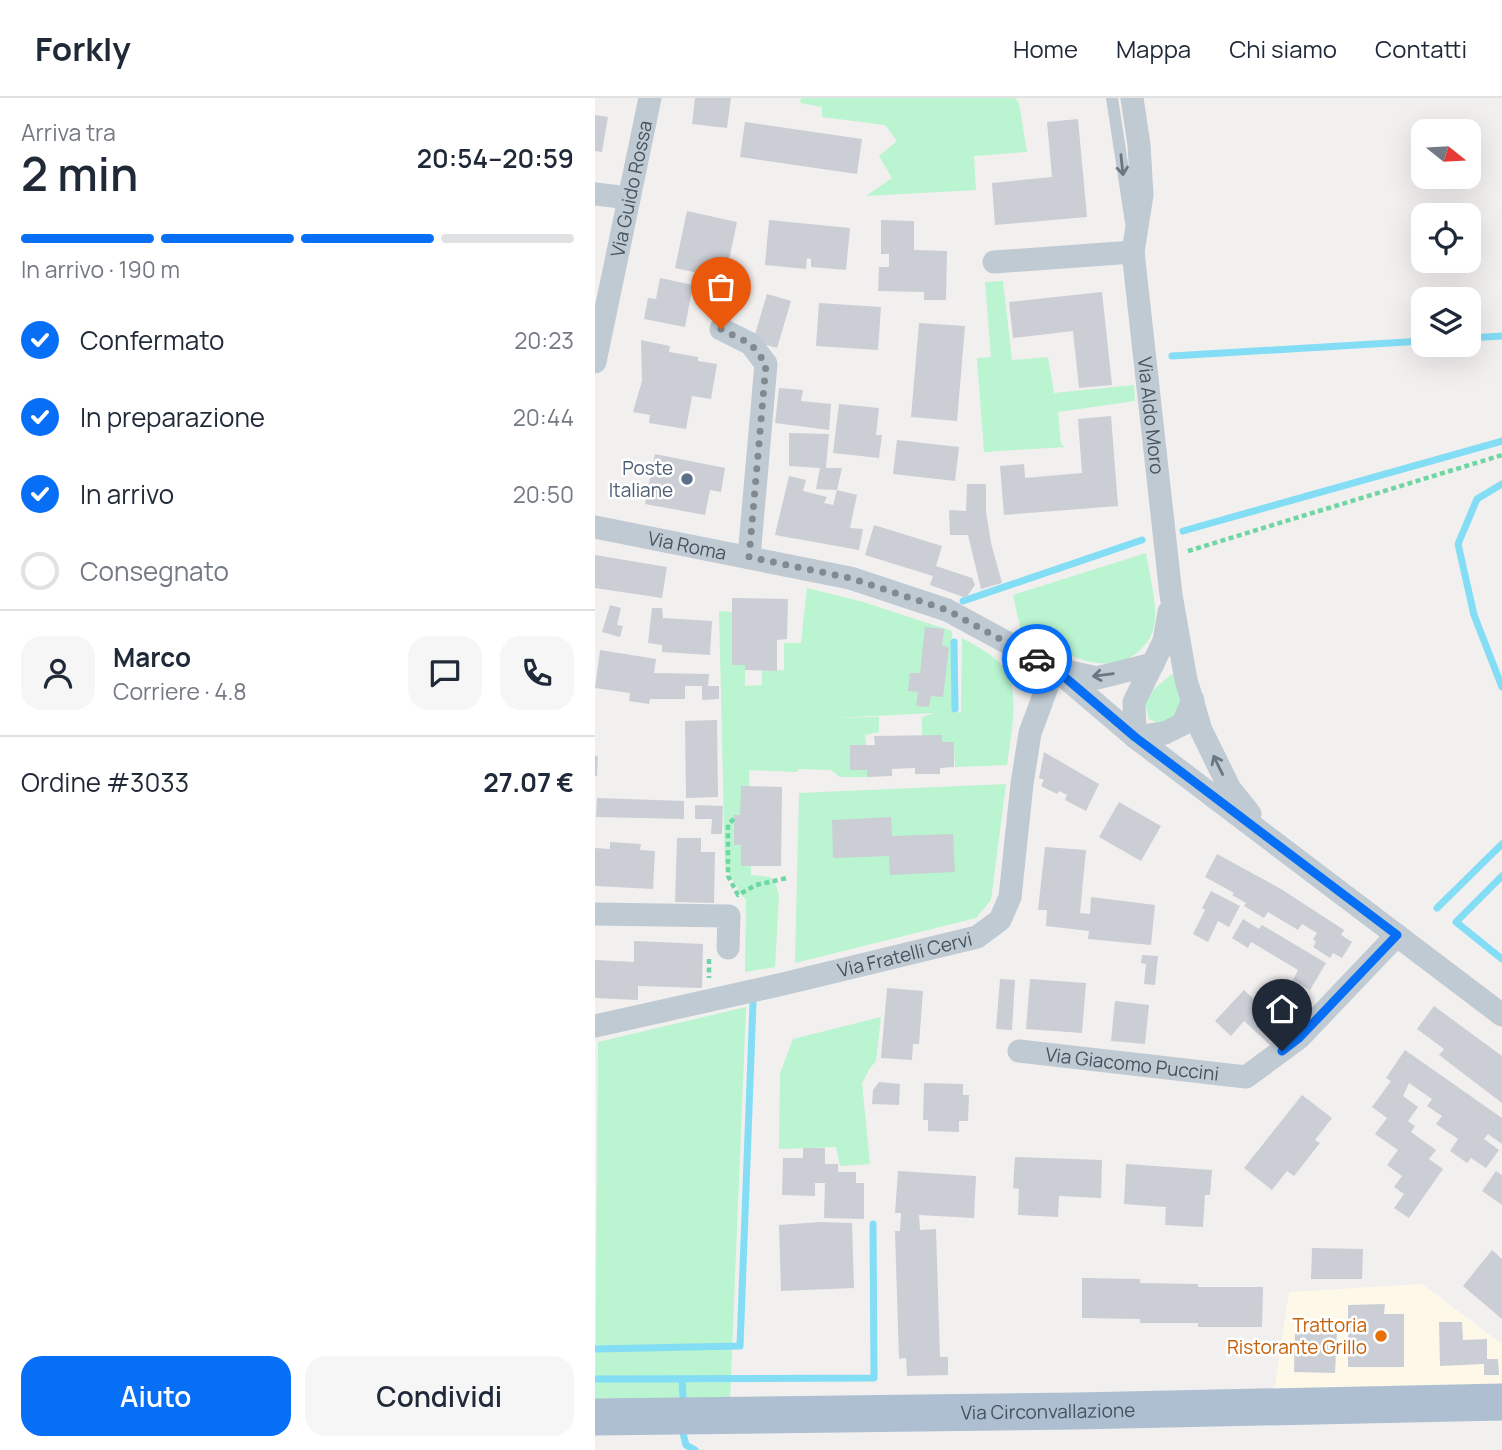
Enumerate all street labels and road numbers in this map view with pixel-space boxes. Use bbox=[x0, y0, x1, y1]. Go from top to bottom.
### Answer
street label: Via Guido Rossa bbox=[604, 118, 658, 259]
street label: Via Aldo Moro bbox=[1132, 356, 1171, 476]
street label: Via Roma bbox=[645, 525, 729, 566]
street label: Via Fratelli Cervi bbox=[835, 926, 975, 983]
street label: Via Giacomo Puccini bbox=[1044, 1041, 1220, 1087]
street label: Via Circonvallazione bbox=[961, 1397, 1136, 1425]

